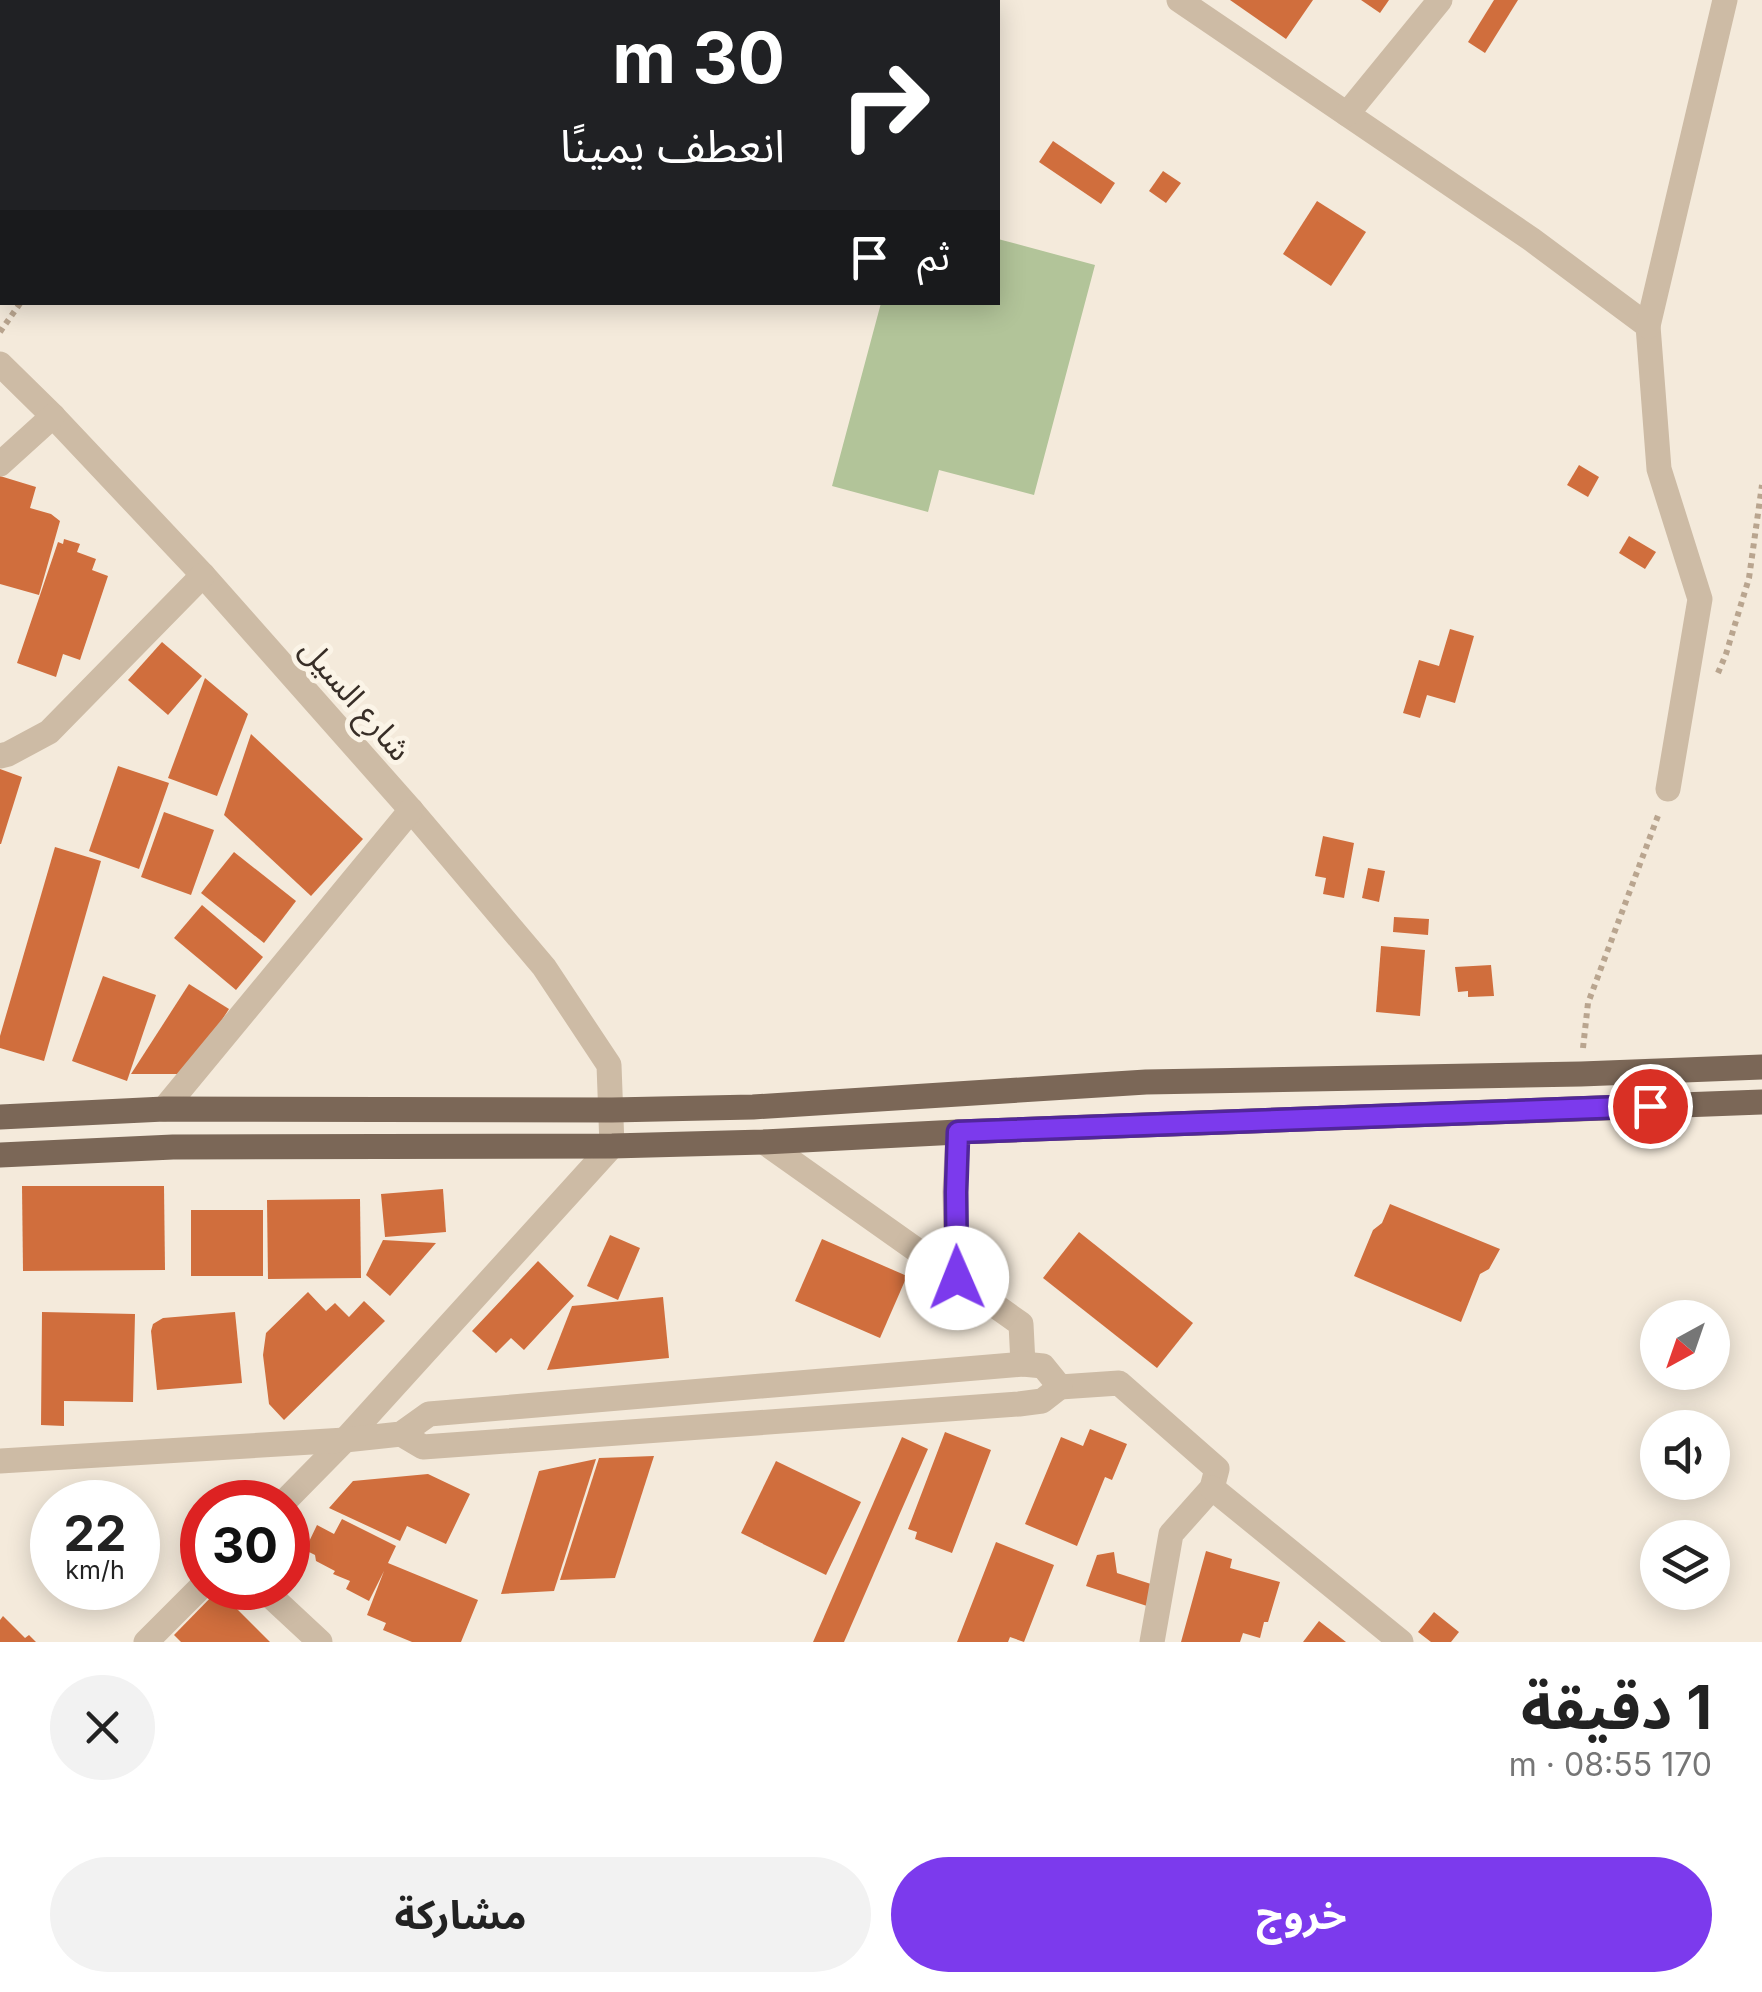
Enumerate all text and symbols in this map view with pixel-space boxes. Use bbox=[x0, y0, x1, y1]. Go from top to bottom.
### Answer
text: 30 m bbox=[612, 15, 785, 100]
icon: right bbox=[820, 40, 950, 170]
text: انعطف يمينًا bbox=[560, 118, 785, 173]
icon: arrive bbox=[842, 230, 897, 285]
text: ثم bbox=[917, 233, 950, 279]
street label: شارع السيل bbox=[288, 630, 420, 772]
pin bbox=[1608, 1064, 1693, 1149]
icon: arrive bbox=[1623, 1079, 1678, 1134]
position arrow bbox=[905, 1226, 1009, 1330]
north arrow bbox=[1640, 1300, 1730, 1390]
map controls bbox=[1640, 1300, 1730, 1610]
button: sound bbox=[1640, 1410, 1730, 1500]
speed limit sign: 30 bbox=[180, 1480, 310, 1610]
text: 22 bbox=[64, 1503, 127, 1563]
button: layers bbox=[1640, 1520, 1730, 1610]
text: km/h bbox=[65, 1555, 125, 1585]
text: 1 دقيقة bbox=[1521, 1671, 1712, 1743]
button: close bbox=[50, 1675, 155, 1780]
text: 170 m · 08:55 bbox=[1509, 1745, 1712, 1784]
button: مشاركة bbox=[50, 1857, 871, 1972]
button: خروج bbox=[891, 1857, 1712, 1972]

